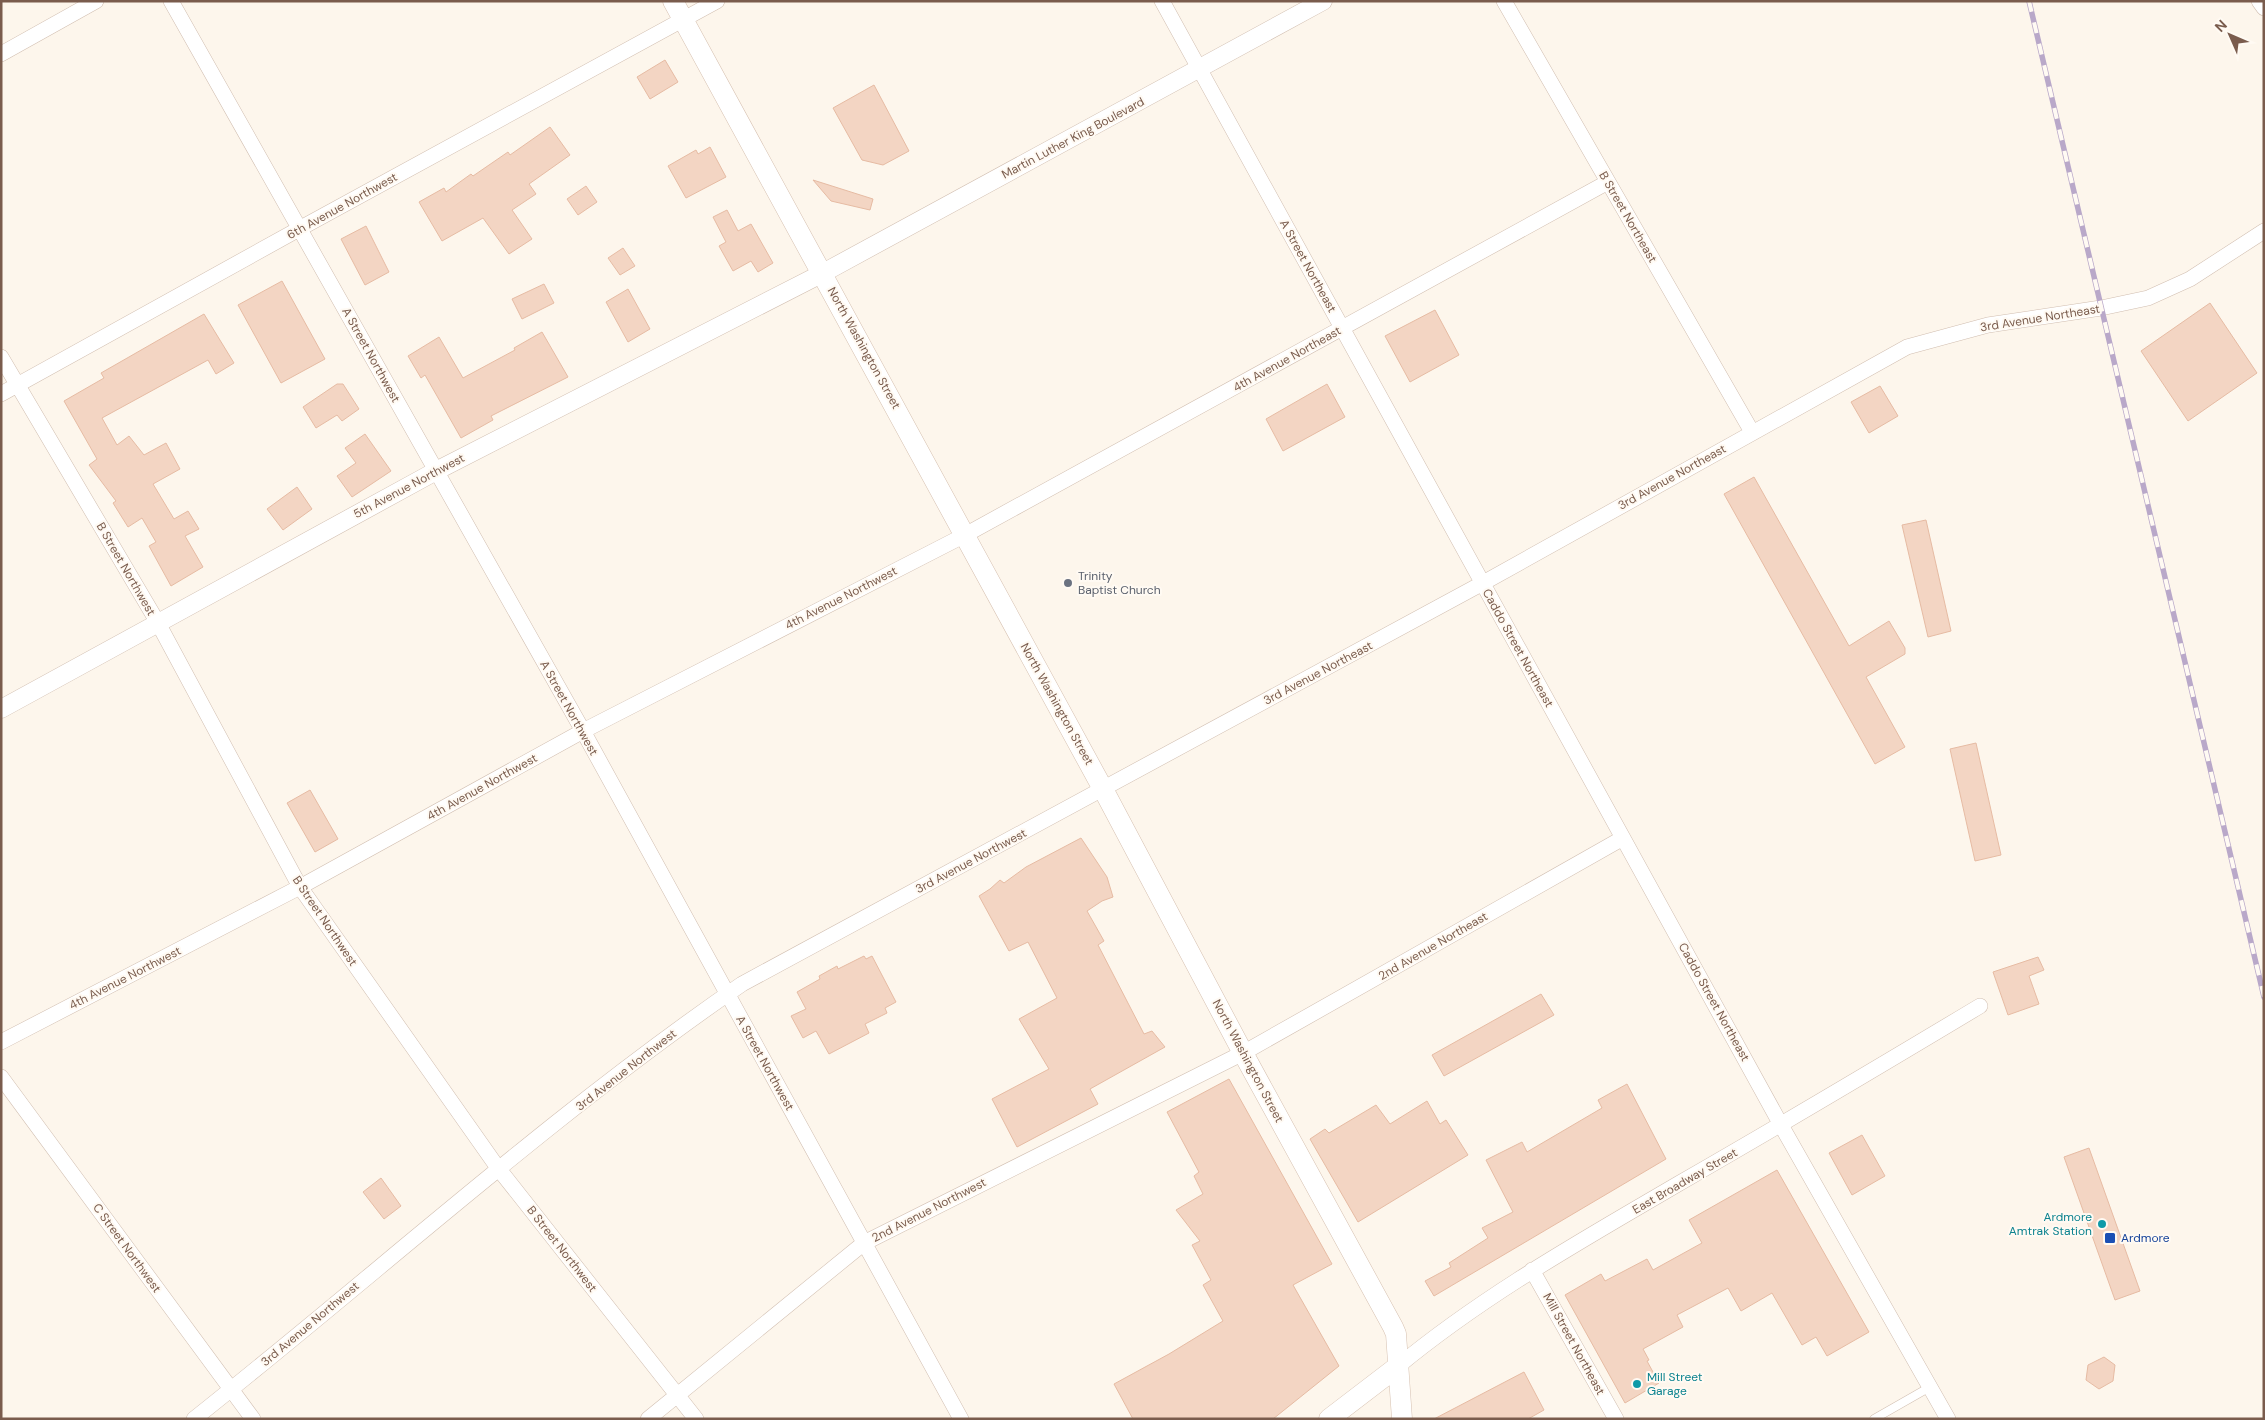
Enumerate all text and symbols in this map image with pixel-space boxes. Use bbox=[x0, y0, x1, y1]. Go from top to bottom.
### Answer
north arrow bbox=[2205, 10, 2255, 60]
text: N bbox=[2211, 16, 2231, 36]
street label: Martin Luther King Boulevard bbox=[999, 94, 1147, 182]
street label: B Street Northeast bbox=[1595, 168, 1661, 266]
street label: 6th Avenue Northwest bbox=[284, 169, 400, 243]
street label: A Street Northeast bbox=[1276, 217, 1340, 315]
street label: North Washington Street bbox=[824, 284, 904, 412]
street label: 3rd Avenue Northeast bbox=[1979, 301, 2101, 335]
street label: A Street Northwest bbox=[338, 305, 404, 405]
street label: 4th Avenue Northeast bbox=[1230, 322, 1344, 395]
street label: 3rd Avenue Northeast bbox=[1615, 440, 1729, 513]
street label: 5th Avenue Northwest bbox=[351, 450, 468, 522]
street label: B Street Northwest bbox=[93, 519, 159, 619]
street label: 4th Avenue Northwest bbox=[782, 563, 900, 633]
place label: Trinity Baptist Church bbox=[1078, 568, 1161, 598]
marker: Trinity Baptist Church bbox=[1062, 577, 1074, 589]
street label: Caddo Street Northeast bbox=[1479, 586, 1557, 710]
street label: 3rd Avenue Northeast bbox=[1261, 637, 1376, 709]
street label: North Washington Street bbox=[1017, 640, 1097, 768]
street label: A Street Northwest bbox=[536, 658, 602, 758]
street label: 4th Avenue Northwest bbox=[424, 750, 540, 824]
street label: 3rd Avenue Northwest bbox=[913, 825, 1030, 897]
street label: B Street Northwest bbox=[289, 873, 361, 969]
street label: 2nd Avenue Northeast bbox=[1375, 908, 1491, 984]
street label: Caddo Street Northeast bbox=[1675, 940, 1753, 1064]
street label: 4th Avenue Northwest bbox=[66, 943, 184, 1013]
street label: North Washington Street bbox=[1209, 997, 1287, 1126]
street label: A Street Northwest bbox=[732, 1013, 798, 1113]
street label: 3rd Avenue Northwest bbox=[572, 1025, 680, 1114]
street label: East Broadway Street bbox=[1630, 1144, 1741, 1218]
street label: 2nd Avenue Northwest bbox=[869, 1174, 989, 1246]
street label: C Street Northwest bbox=[89, 1200, 165, 1296]
street label: B Street Northwest bbox=[523, 1203, 601, 1296]
place label: Ardmore Amtrak Station bbox=[2009, 1209, 2092, 1239]
marker: Ardmore Amtrak Station bbox=[2096, 1218, 2108, 1230]
place label: Ardmore bbox=[2121, 1230, 2170, 1246]
marker: Ardmore bbox=[2103, 1231, 2117, 1245]
street label: 3rd Avenue Northwest bbox=[257, 1278, 363, 1370]
street label: Mill Street Northeast bbox=[1539, 1290, 1609, 1398]
place label: Mill Street Garage bbox=[1647, 1369, 1703, 1399]
marker: Mill Street Garage bbox=[1631, 1378, 1643, 1390]

